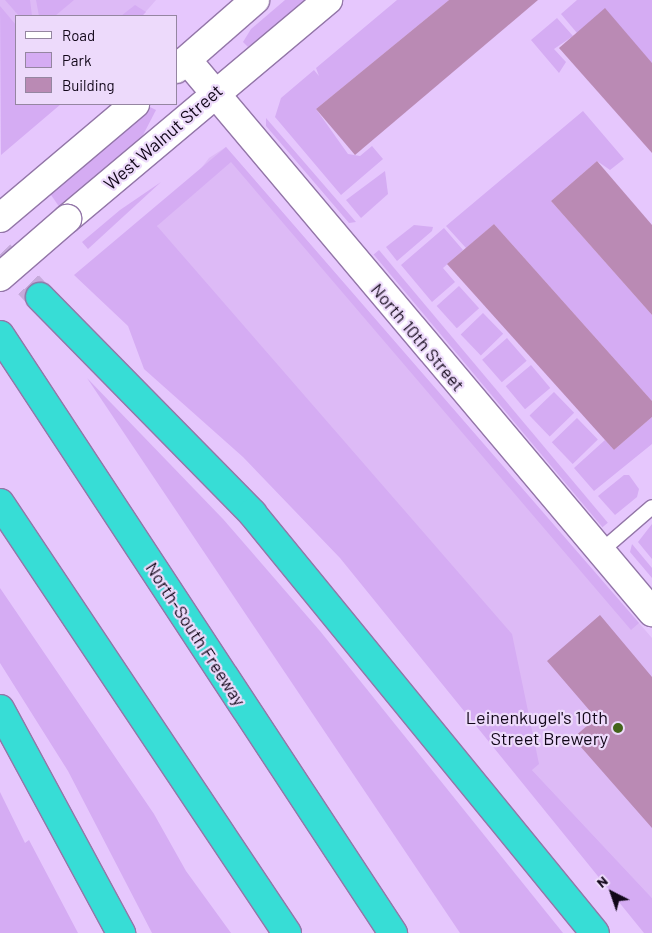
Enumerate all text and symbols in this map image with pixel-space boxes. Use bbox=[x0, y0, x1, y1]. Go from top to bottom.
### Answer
legend bbox=[15, 15, 178, 105]
text: Road bbox=[62, 26, 95, 44]
text: Park bbox=[62, 51, 91, 69]
text: Building bbox=[62, 76, 115, 94]
street label: West Walnut Street bbox=[99, 80, 227, 194]
street label: North 10th Street bbox=[367, 279, 469, 395]
street label: North-South Freeway bbox=[141, 558, 251, 710]
place label: Leinenkugel's 10th Street Brewery bbox=[466, 707, 608, 750]
marker: Leinenkugel's 10th Street Brewery bbox=[612, 722, 624, 734]
north arrow bbox=[587, 868, 637, 918]
text: N bbox=[593, 872, 611, 891]

